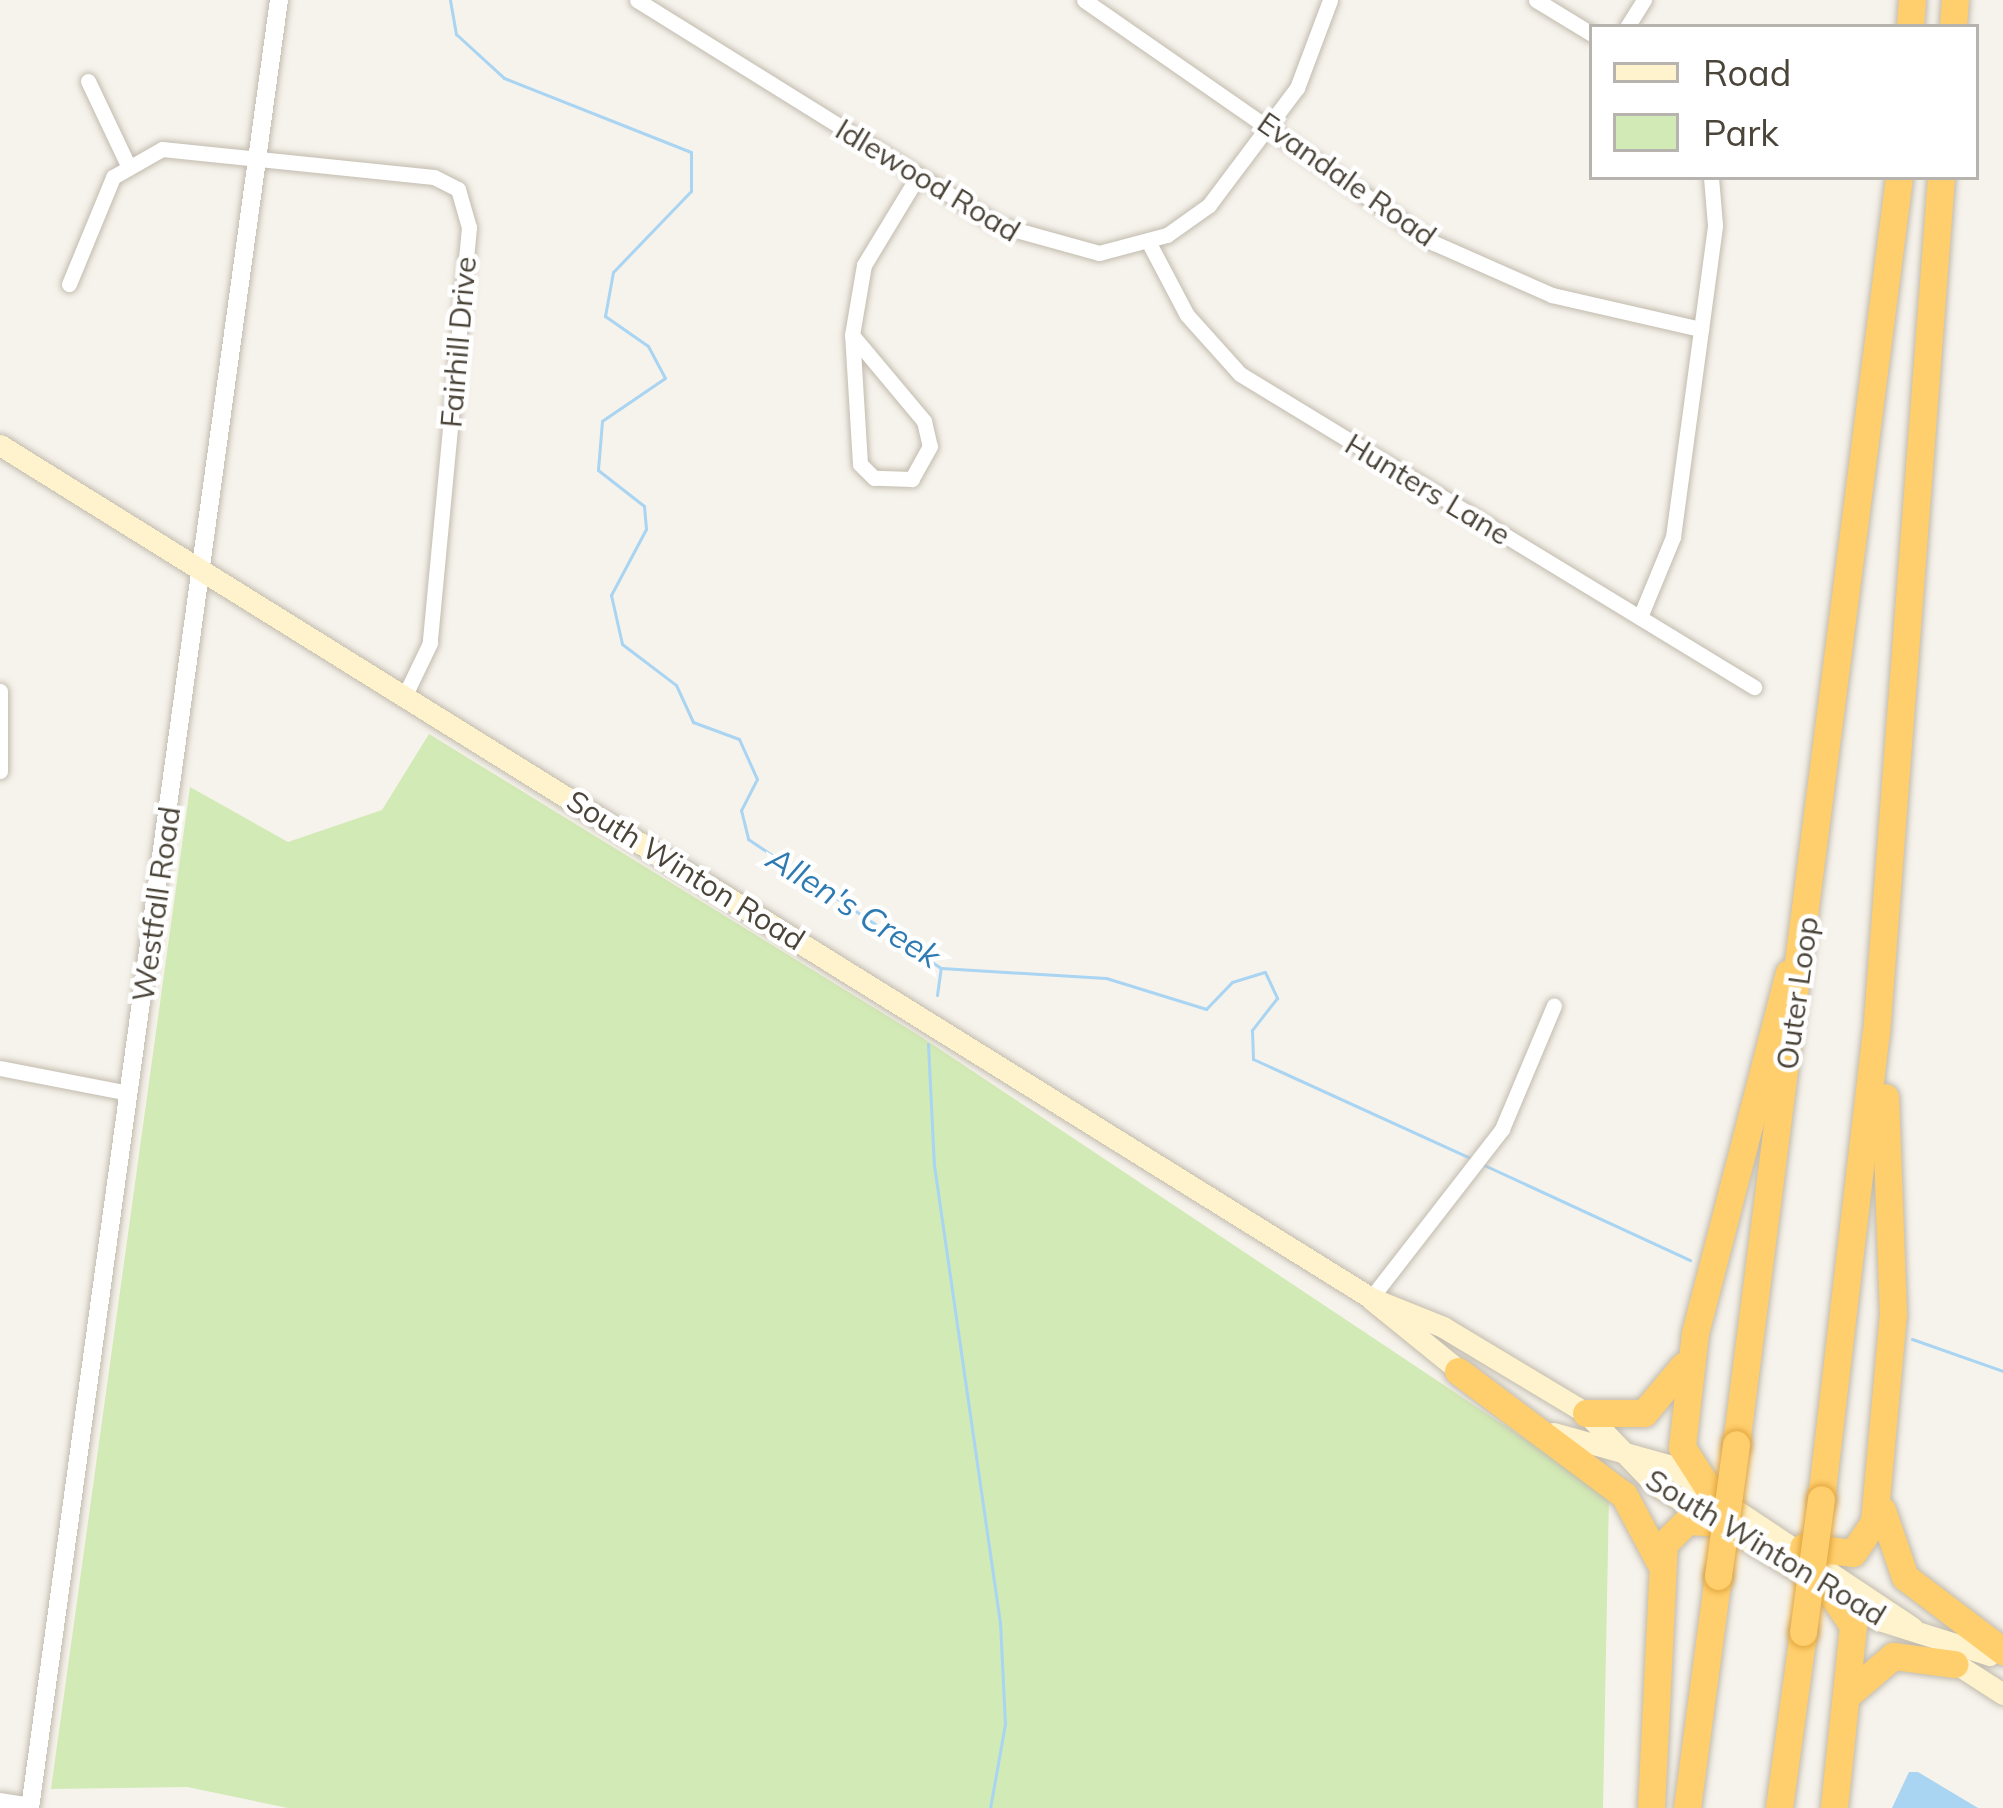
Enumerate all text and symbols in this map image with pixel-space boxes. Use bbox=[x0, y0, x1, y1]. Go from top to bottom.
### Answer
legend bbox=[1589, 24, 1979, 180]
text: Road bbox=[1703, 50, 1791, 95]
street label: Evandale Road bbox=[1251, 104, 1443, 254]
text: Park bbox=[1703, 110, 1779, 155]
street label: Idlewood Road bbox=[829, 111, 1027, 249]
street label: Fairhill Drive bbox=[433, 255, 483, 429]
street label: Hunters Lane bbox=[1339, 426, 1517, 552]
street label: South Winton Road bbox=[560, 782, 812, 958]
street label: Westfall Road bbox=[124, 804, 188, 1004]
water label: Allen's Creek bbox=[760, 838, 948, 976]
street label: Outer Loop bbox=[1768, 914, 1826, 1072]
street label: South Winton Road bbox=[1639, 1461, 1893, 1633]

